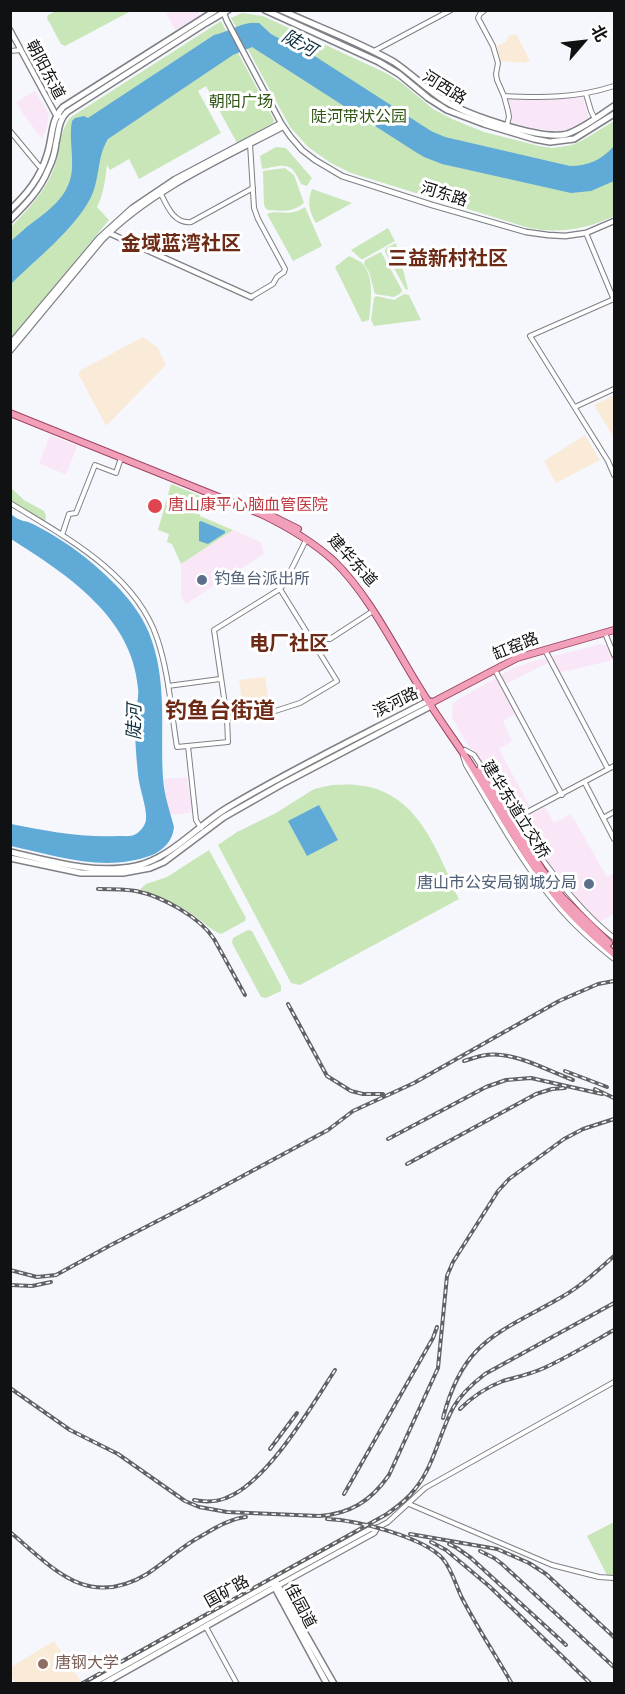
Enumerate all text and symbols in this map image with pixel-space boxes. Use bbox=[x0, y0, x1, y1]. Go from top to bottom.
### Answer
north arrow bbox=[553, 12, 613, 72]
text: 北 bbox=[588, 22, 611, 44]
water label: 陡河 bbox=[278, 26, 320, 62]
street label: 朝阳东道 bbox=[22, 37, 68, 103]
street label: 河西路 bbox=[419, 67, 469, 109]
park label: 朝阳广场 bbox=[209, 93, 273, 113]
park label: 陡河带状公园 bbox=[311, 108, 407, 128]
street label: 河东路 bbox=[418, 179, 470, 211]
district label: 金域蓝湾社区 bbox=[121, 232, 241, 256]
district label: 三益新村社区 bbox=[388, 247, 508, 271]
place label: 唐山康平心脑血管医院 bbox=[168, 496, 328, 516]
marker: 唐山康平心脑血管医院 bbox=[146, 497, 164, 515]
street label: 建华东道 bbox=[323, 531, 381, 591]
place label: 钓鱼台派出所 bbox=[214, 570, 310, 590]
marker: 钓鱼台派出所 bbox=[195, 573, 209, 587]
street label: 缸窑路 bbox=[490, 629, 542, 665]
district label: 电厂社区 bbox=[249, 632, 329, 656]
street label: 滨河路 bbox=[370, 684, 422, 722]
district label: 钓鱼台街道 bbox=[165, 699, 275, 725]
water label: 陡河 bbox=[124, 704, 146, 740]
street label: 建华东道立交桥 bbox=[477, 757, 553, 863]
place label: 唐山市公安局钢城分局 bbox=[417, 874, 577, 894]
marker: 唐山市公安局钢城分局 bbox=[582, 877, 596, 891]
street label: 国矿路 bbox=[201, 1572, 253, 1612]
street label: 佳园道 bbox=[280, 1580, 320, 1632]
place label: 唐钢大学 bbox=[55, 1654, 119, 1674]
marker: 唐钢大学 bbox=[36, 1657, 50, 1671]

